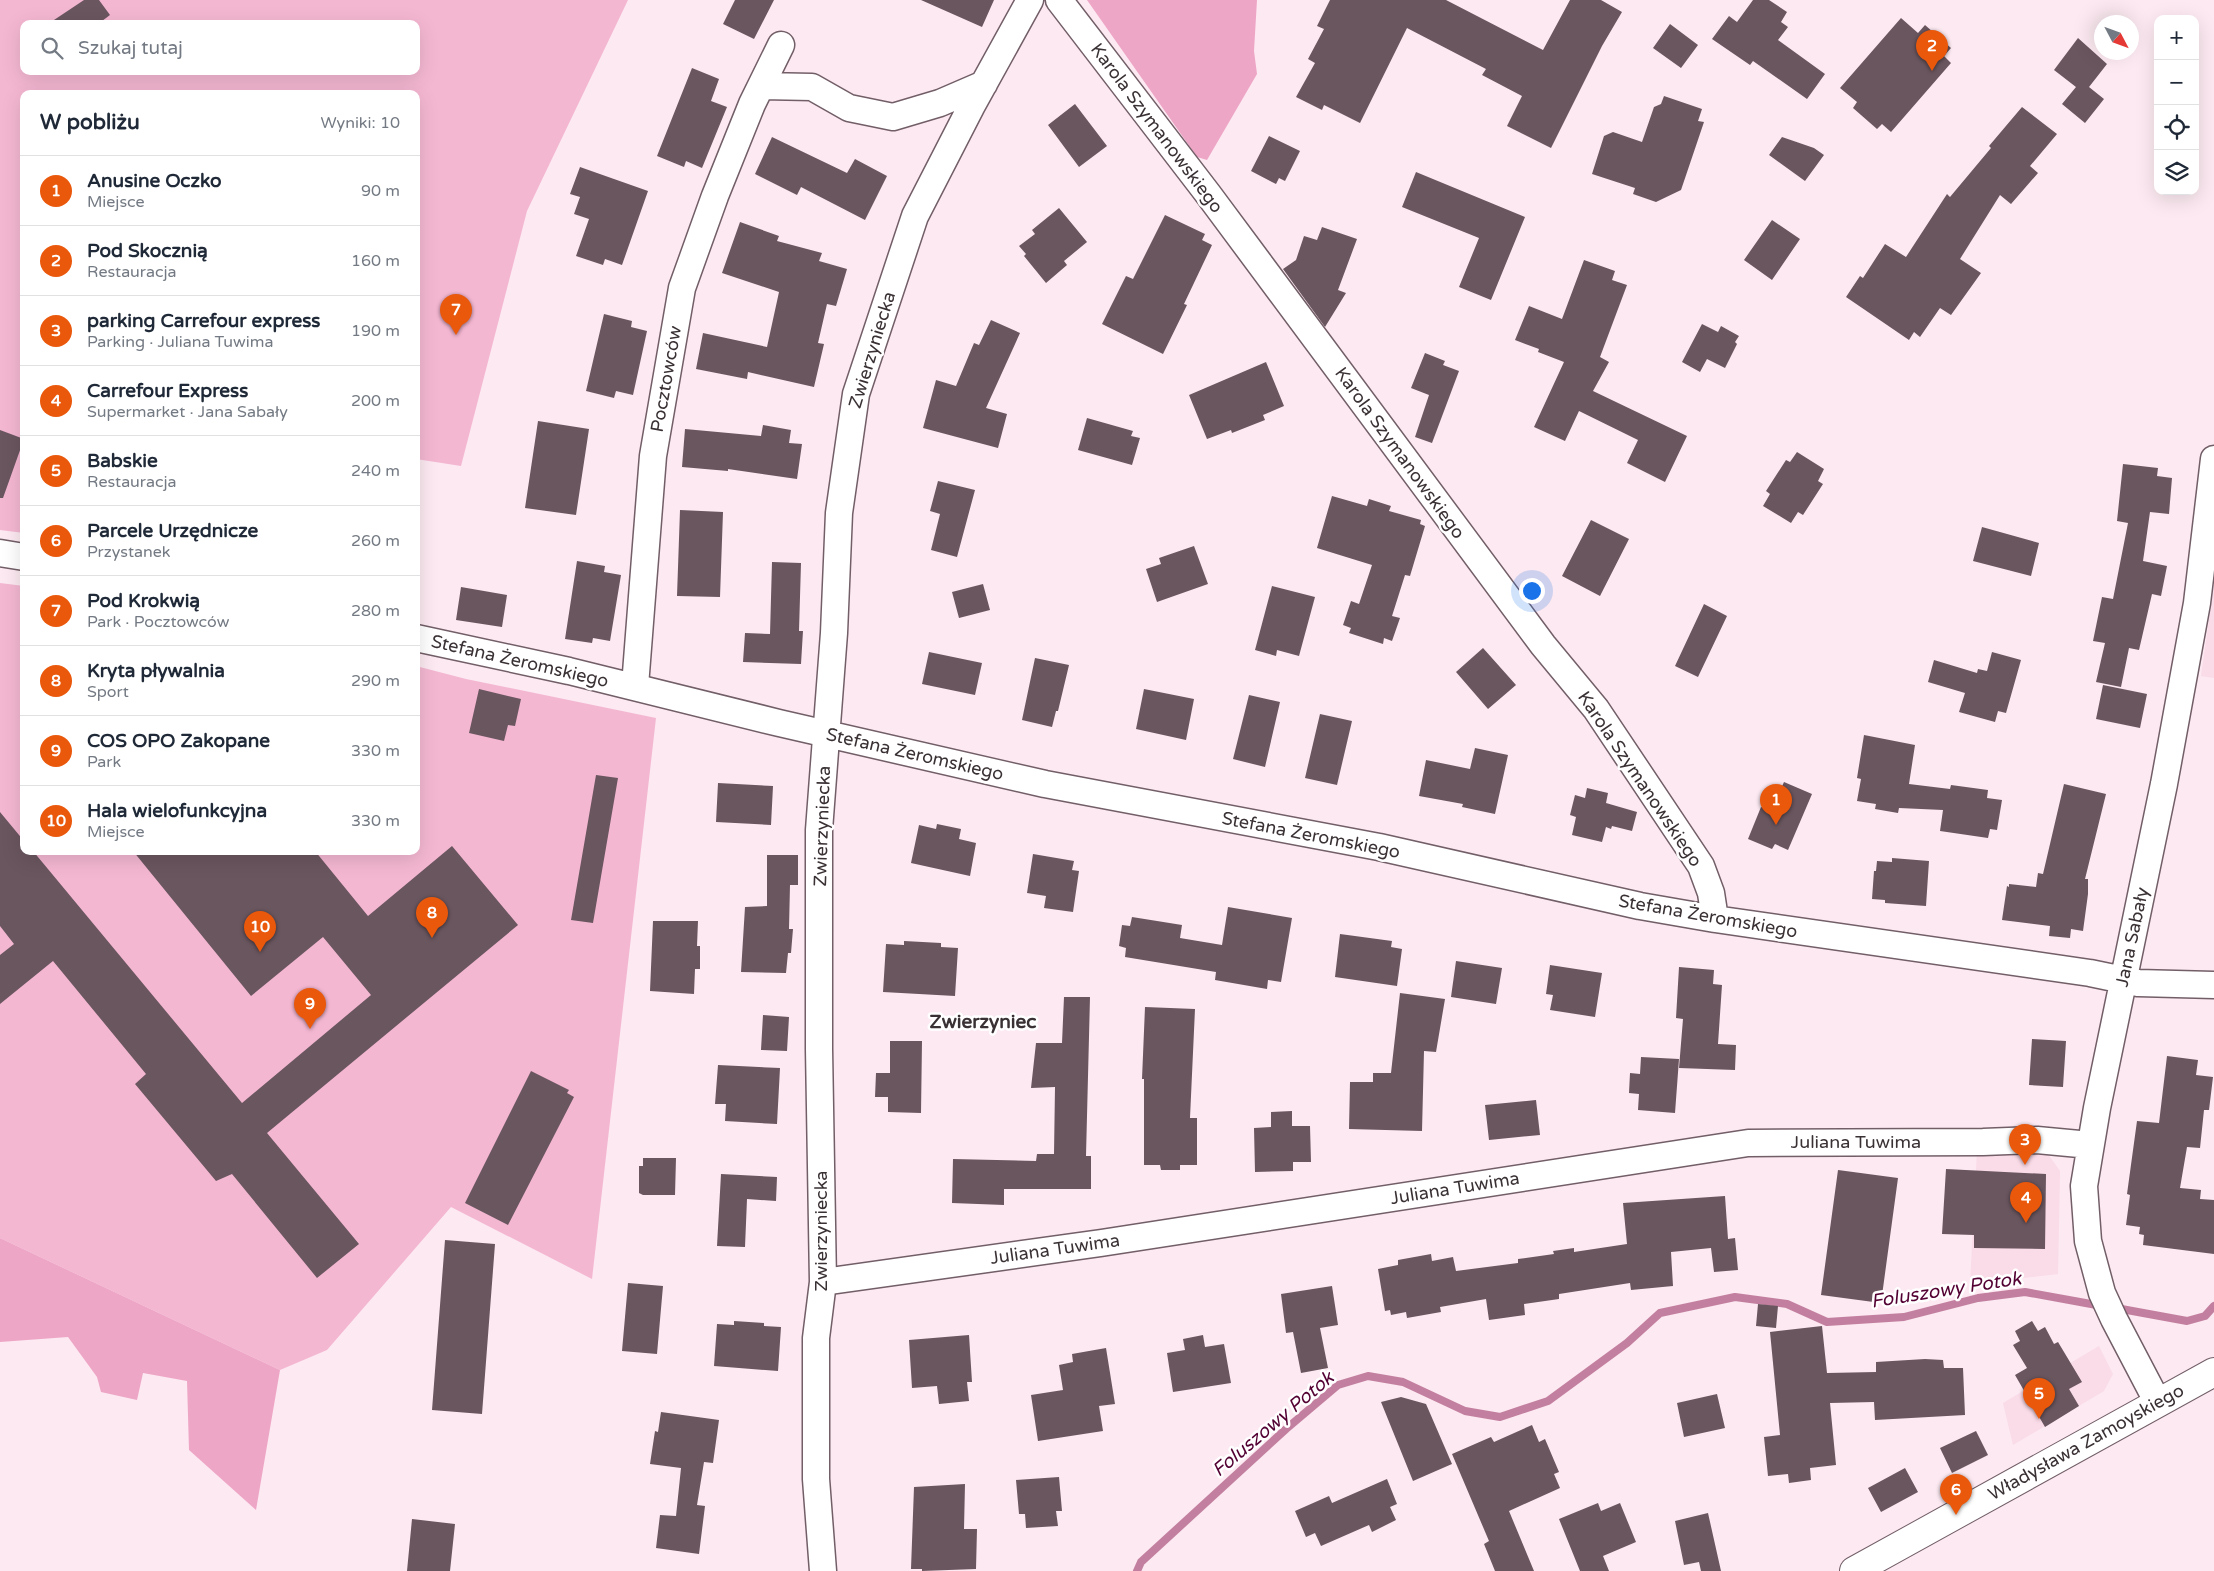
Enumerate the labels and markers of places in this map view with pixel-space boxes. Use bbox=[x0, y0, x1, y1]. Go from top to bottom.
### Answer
pin: 2 bbox=[1916, 30, 1948, 71]
pin: 7 bbox=[440, 294, 472, 335]
pin: 1 bbox=[1760, 784, 1792, 825]
pin: 8 bbox=[416, 897, 448, 938]
pin: 10 bbox=[244, 911, 276, 952]
pin: 9 bbox=[294, 988, 326, 1029]
pin: 3 bbox=[2009, 1124, 2041, 1165]
pin: 4 bbox=[2010, 1182, 2042, 1223]
pin: 5 bbox=[2023, 1378, 2055, 1419]
pin: 6 bbox=[1940, 1474, 1972, 1515]

